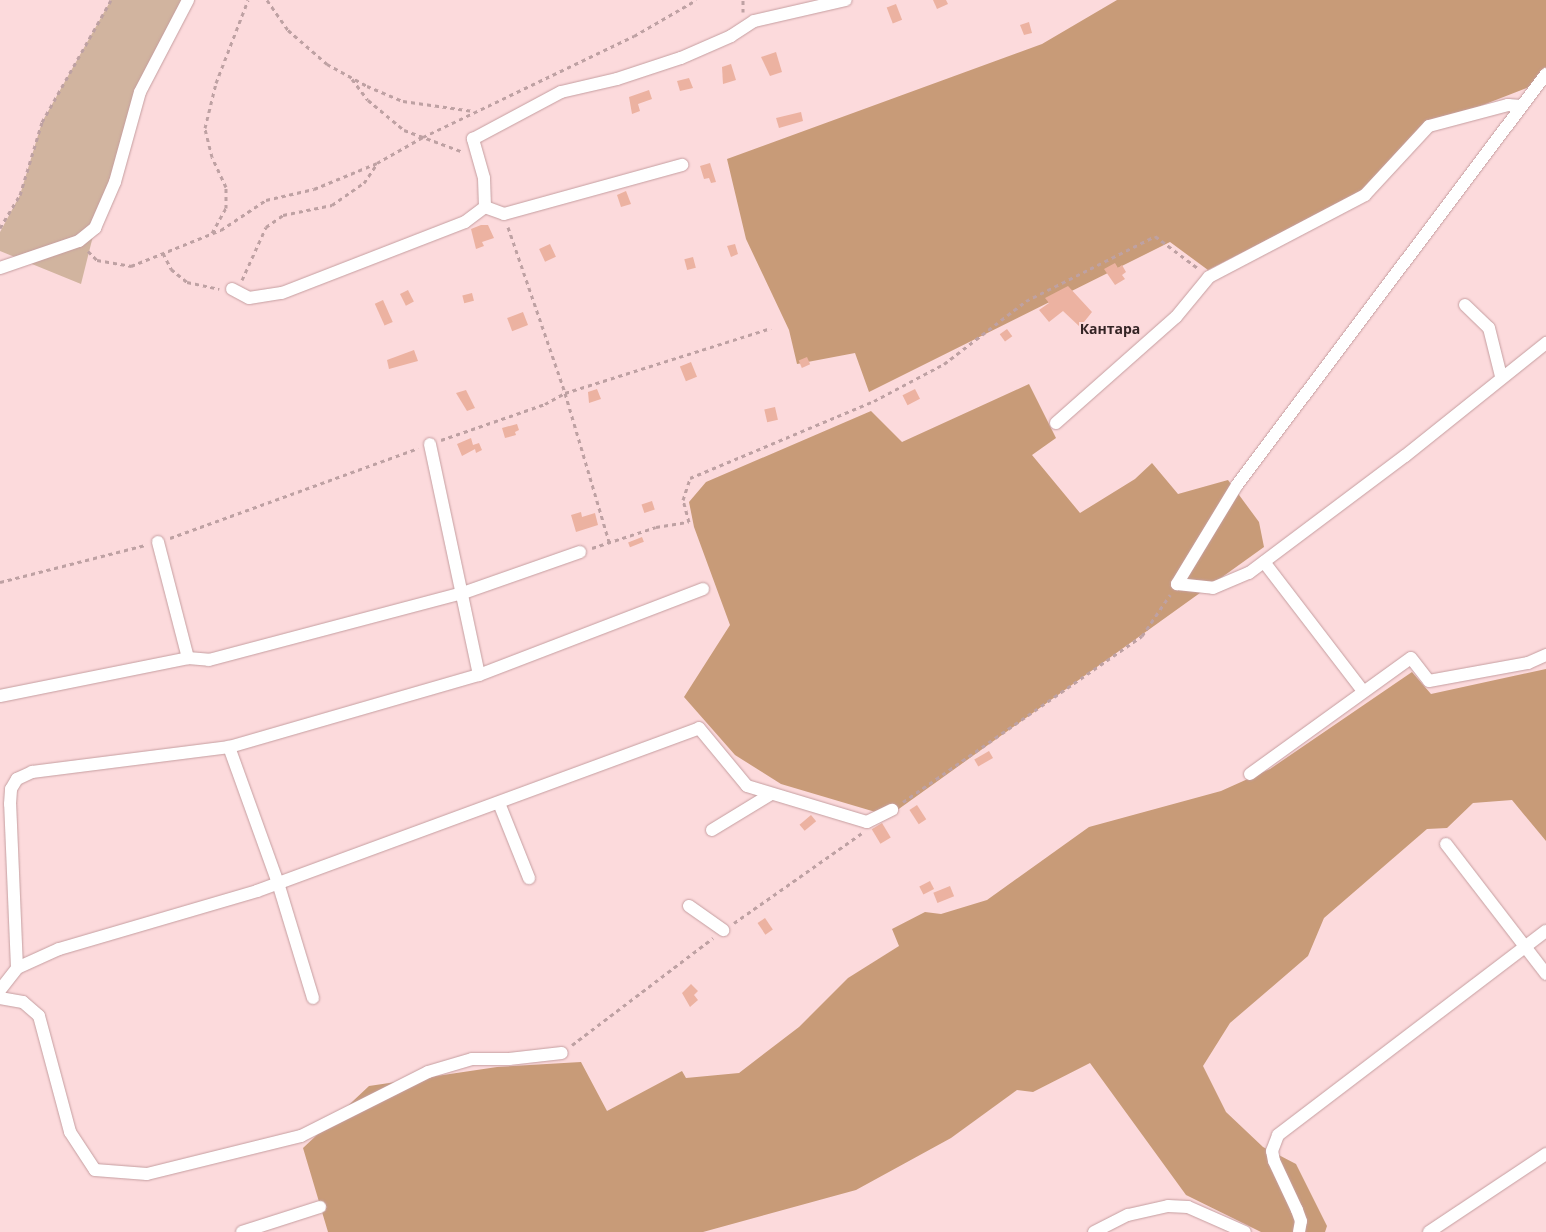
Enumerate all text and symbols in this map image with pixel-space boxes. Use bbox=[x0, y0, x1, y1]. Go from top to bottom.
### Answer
district label: Кантара bbox=[1080, 321, 1140, 337]

